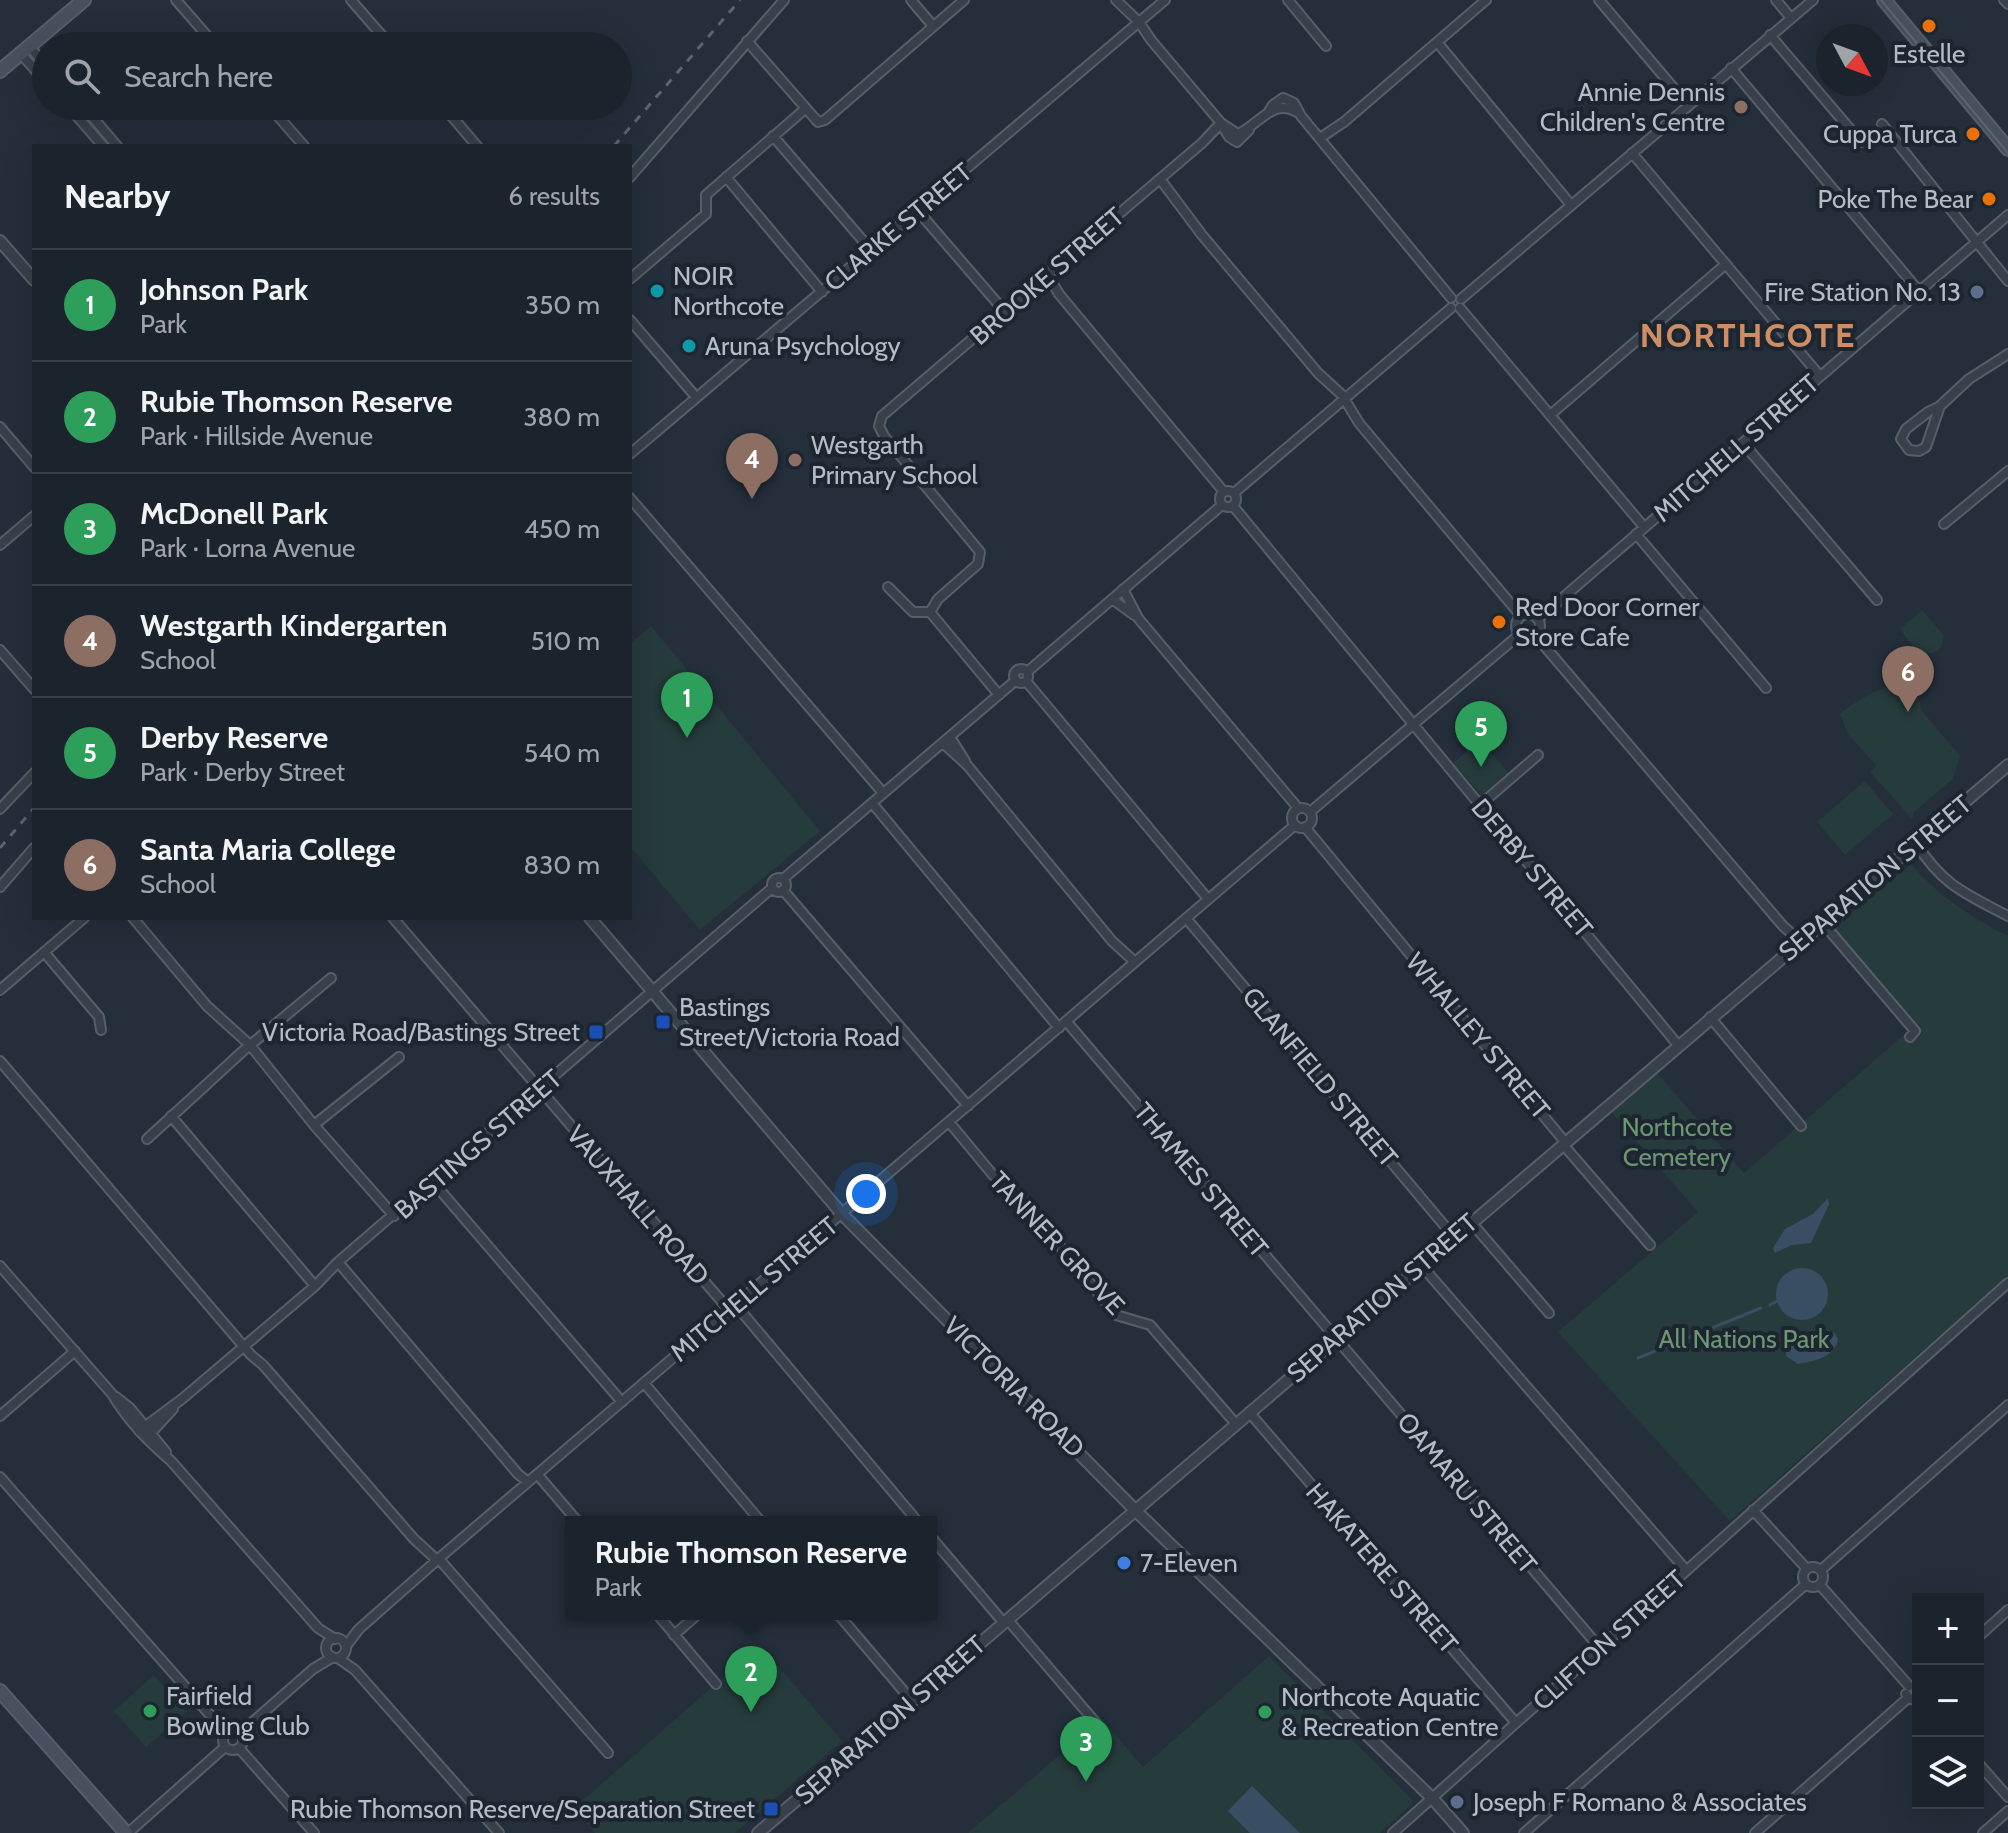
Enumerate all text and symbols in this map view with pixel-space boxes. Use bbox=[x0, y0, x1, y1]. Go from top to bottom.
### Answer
marker: Estelle bbox=[1920, 17, 1938, 35]
north arrow bbox=[1816, 24, 1888, 96]
search box bbox=[32, 32, 632, 120]
place label: Estelle bbox=[1893, 38, 1965, 70]
icon: search bbox=[60, 54, 104, 98]
text: Search here bbox=[124, 58, 273, 95]
place label: Annie Dennis Children's Centre bbox=[1540, 76, 1725, 138]
marker: Annie Dennis Children's Centre bbox=[1732, 98, 1750, 116]
place label: Cuppa Turca bbox=[1823, 118, 1958, 150]
marker: Cuppa Turca bbox=[1964, 125, 1982, 143]
street label: CLARKE STREET bbox=[818, 156, 979, 298]
text: Nearby bbox=[64, 175, 171, 217]
text: 6 results bbox=[508, 180, 600, 212]
place label: Poke The Bear bbox=[1817, 183, 1974, 215]
marker: Poke The Bear bbox=[1980, 190, 1998, 208]
street label: BROOKE STREET bbox=[963, 200, 1131, 352]
place label: NOIR Northcote bbox=[673, 260, 784, 322]
text: Johnson Park bbox=[140, 271, 308, 308]
place label: Fire Station No. 13 bbox=[1764, 276, 1961, 308]
marker: NOIR Northcote bbox=[648, 282, 666, 300]
marker: Fire Station No. 13 bbox=[1968, 283, 1986, 301]
text: 1 bbox=[85, 289, 95, 321]
text: 350 m bbox=[525, 289, 600, 321]
text: Park bbox=[140, 308, 187, 340]
district label: NORTHCOTE bbox=[1640, 314, 1856, 356]
place label: Aruna Psychology bbox=[705, 330, 901, 362]
marker: Aruna Psychology bbox=[680, 337, 698, 355]
street label: MITCHELL STREET bbox=[1647, 367, 1825, 529]
text: Rubie Thomson Reserve bbox=[140, 383, 453, 420]
text: 2 bbox=[83, 401, 97, 433]
text: 380 m bbox=[523, 401, 600, 433]
text: Park · Hillside Avenue bbox=[140, 420, 373, 452]
place label: Westgarth Primary School bbox=[811, 429, 978, 491]
pin: 4 bbox=[726, 433, 778, 499]
marker: Westgarth Primary School bbox=[786, 451, 804, 469]
text: McDonell Park bbox=[140, 495, 328, 532]
text: 3 bbox=[83, 513, 97, 545]
text: 450 m bbox=[524, 513, 600, 545]
text: Park · Lorna Avenue bbox=[140, 532, 355, 564]
place label: Red Door Corner Store Cafe bbox=[1515, 591, 1700, 653]
text: Westgarth Kindergarten bbox=[140, 607, 448, 644]
marker: Red Door Corner Store Cafe bbox=[1490, 613, 1508, 631]
text: 4 bbox=[82, 625, 98, 657]
text: 510 m bbox=[531, 625, 600, 657]
text: School bbox=[140, 644, 216, 676]
pin: 6 bbox=[1882, 646, 1934, 712]
pin: 1 bbox=[661, 672, 713, 738]
pin: 5 bbox=[1455, 701, 1507, 767]
text: Derby Reserve bbox=[140, 719, 328, 756]
text: 5 bbox=[83, 737, 97, 769]
text: 540 m bbox=[524, 737, 600, 769]
text: Park · Derby Street bbox=[140, 756, 345, 788]
street label: SEPARATION STREET bbox=[1772, 788, 1978, 968]
street label: DERBY STREET bbox=[1465, 792, 1600, 944]
text: Santa Maria College bbox=[140, 831, 396, 868]
text: 6 bbox=[83, 849, 97, 881]
text: 830 m bbox=[523, 849, 600, 881]
text: School bbox=[140, 868, 216, 900]
street label: WHALLEY STREET bbox=[1399, 946, 1557, 1126]
street label: GLANFIELD STREET bbox=[1236, 981, 1405, 1173]
place label: Bastings Street/Victoria Road bbox=[679, 991, 900, 1053]
marker: Bastings Street/Victoria Road bbox=[654, 1013, 672, 1031]
place label: Victoria Road/Bastings Street bbox=[262, 1016, 580, 1048]
marker: Victoria Road/Bastings Street bbox=[587, 1023, 605, 1041]
street label: BASTINGS STREET bbox=[388, 1062, 568, 1225]
street label: THAMES STREET bbox=[1127, 1096, 1275, 1264]
park label: Northcote Cemetery bbox=[1621, 1111, 1733, 1173]
street label: VAUXHALL ROAD bbox=[560, 1119, 716, 1291]
street label: TANNER GROVE bbox=[983, 1165, 1131, 1321]
your location bbox=[846, 1174, 886, 1214]
street label: SEPARATION STREET bbox=[1280, 1207, 1484, 1389]
street label: MITCHELL STREET bbox=[664, 1210, 844, 1368]
street label: VICTORIA ROAD bbox=[937, 1310, 1091, 1464]
park label: All Nations Park bbox=[1659, 1323, 1830, 1355]
street label: OAMARU STREET bbox=[1390, 1406, 1544, 1580]
street label: HAKATERE STREET bbox=[1299, 1476, 1465, 1660]
popup bbox=[565, 1516, 937, 1620]
text: Rubie Thomson Reserve bbox=[595, 1534, 907, 1571]
place label: 7-Eleven bbox=[1140, 1547, 1238, 1579]
marker: 7-Eleven bbox=[1115, 1554, 1133, 1572]
street label: CLIFTON STREET bbox=[1526, 1563, 1692, 1717]
text: Park bbox=[595, 1571, 642, 1603]
map controls bbox=[1912, 1593, 1984, 1809]
button: + bbox=[1912, 1593, 1984, 1665]
street label: SEPARATION STREET bbox=[788, 1629, 992, 1811]
pin: 2 bbox=[725, 1646, 777, 1712]
button: − bbox=[1912, 1665, 1984, 1737]
place label: Fairfield Bowling Club bbox=[166, 1680, 310, 1742]
place label: Northcote Aquatic & Recreation Centre bbox=[1281, 1681, 1499, 1743]
marker: Fairfield Bowling Club bbox=[141, 1702, 159, 1720]
marker: Northcote Aquatic & Recreation Centre bbox=[1256, 1703, 1274, 1721]
pin: 3 bbox=[1060, 1716, 1112, 1782]
button: layers bbox=[1912, 1737, 1984, 1809]
place label: Joseph F Romano & Associates bbox=[1472, 1786, 1807, 1818]
place label: Rubie Thomson Reserve/Separation Street bbox=[290, 1793, 755, 1825]
marker: Joseph F Romano & Associates bbox=[1448, 1793, 1466, 1811]
marker: Rubie Thomson Reserve/Separation Street bbox=[762, 1800, 780, 1818]

